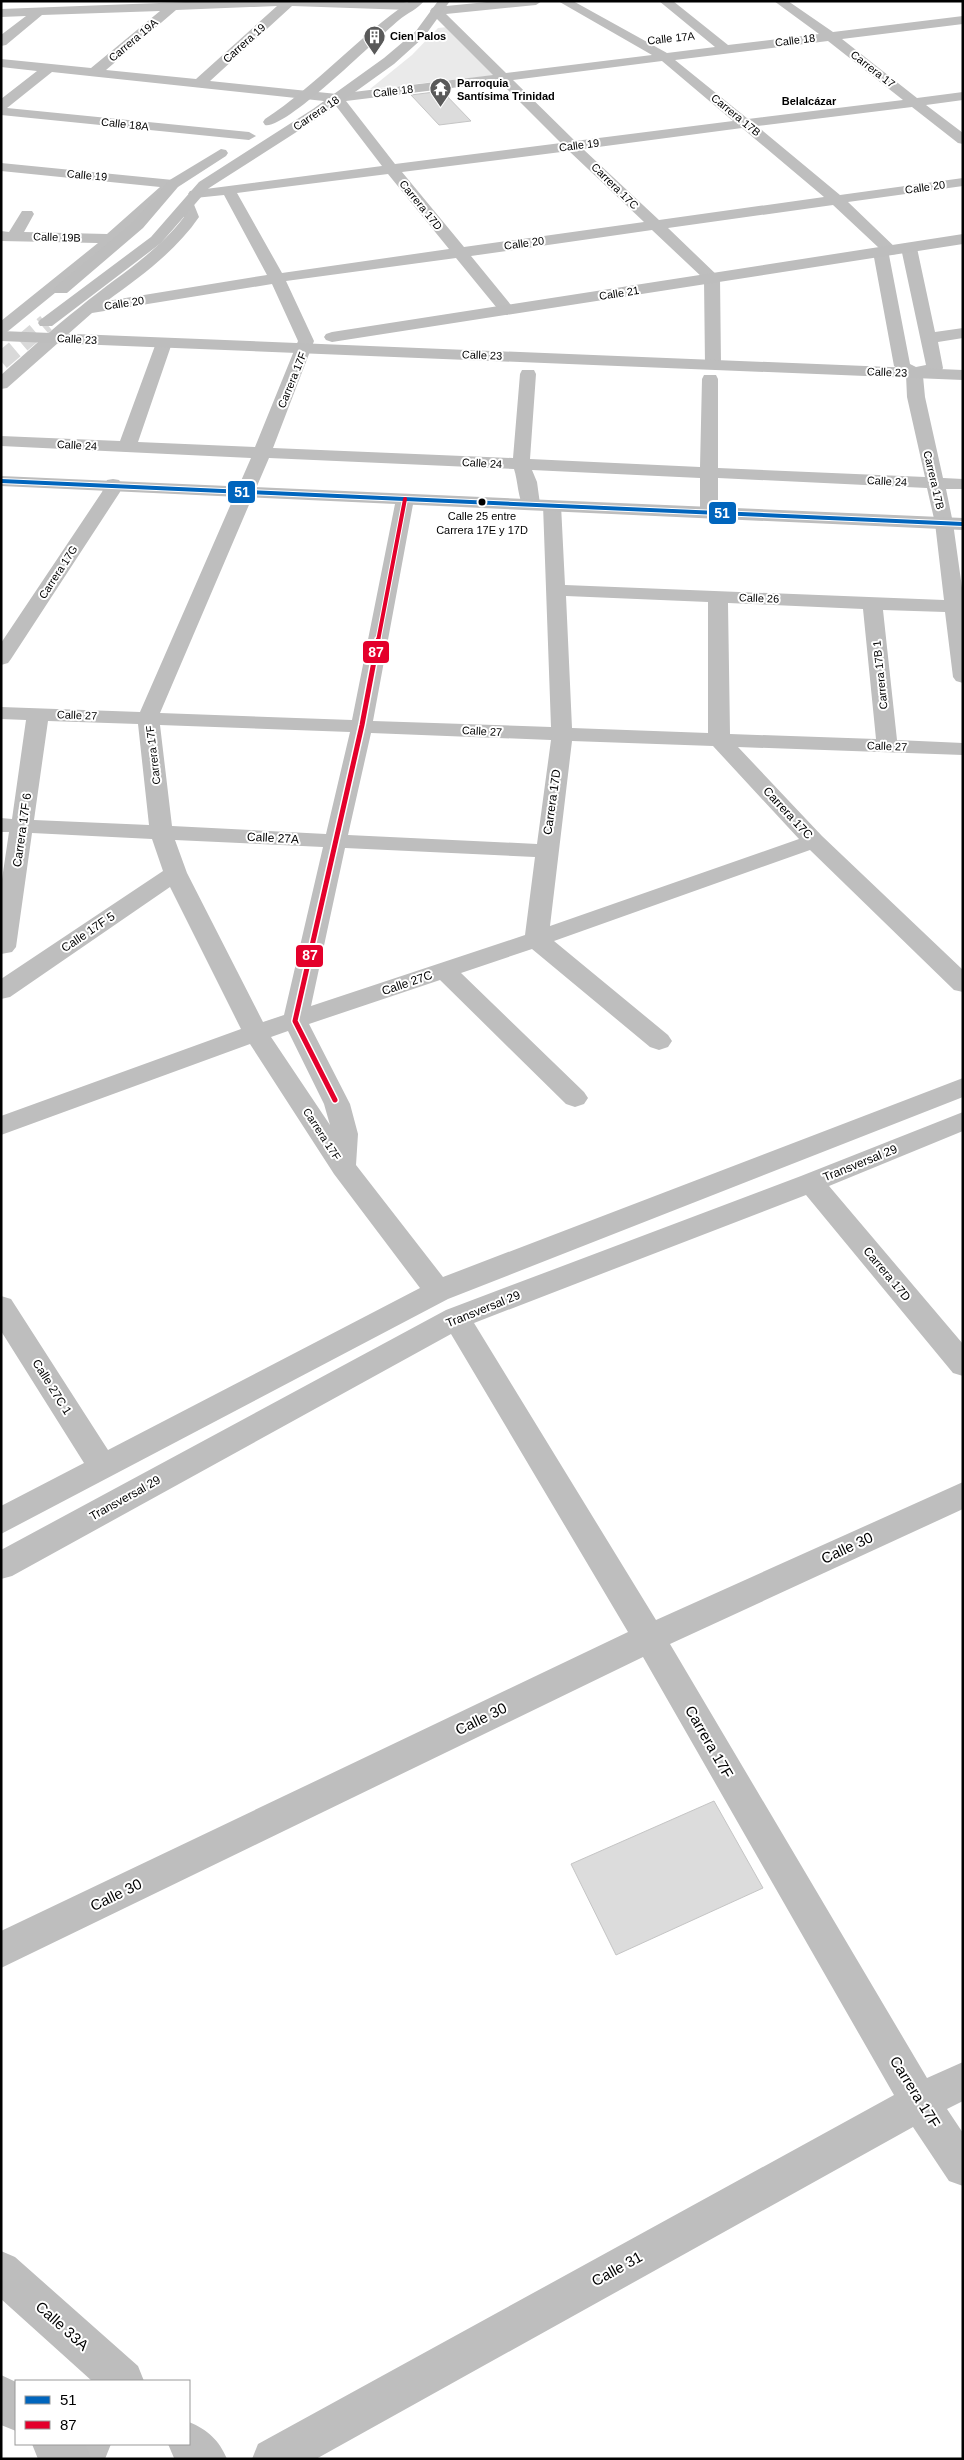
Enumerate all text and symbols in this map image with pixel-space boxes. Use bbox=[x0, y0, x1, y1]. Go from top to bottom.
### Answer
street label: Carrera 19A bbox=[106, 16, 160, 64]
street label: Carrera 19 bbox=[220, 21, 268, 65]
building icon: Cien Palos bbox=[362, 24, 386, 55]
street label: Calle 17A bbox=[647, 29, 696, 46]
place label: Cien Palos bbox=[390, 30, 446, 42]
street label: Calle 18 bbox=[774, 32, 816, 48]
street label: Carrera 17 bbox=[849, 48, 897, 90]
temple icon: Parroquia Santísima Trinidad bbox=[429, 77, 453, 108]
place label: Parroquia Santísima Trinidad bbox=[457, 77, 555, 102]
street label: Calle 18 bbox=[372, 83, 414, 99]
street label: Carrera 17B bbox=[709, 91, 763, 139]
street label: Carrera 18 bbox=[291, 93, 341, 133]
district label: Belalcázar bbox=[782, 95, 837, 107]
street label: Calle 18A bbox=[101, 116, 150, 133]
street label: Calle 19 bbox=[558, 137, 600, 153]
street label: Carrera 17C bbox=[589, 161, 641, 211]
street label: Calle 19 bbox=[66, 167, 108, 183]
street label: Carrera 17D bbox=[397, 178, 445, 232]
street label: Calle 20 bbox=[904, 178, 946, 196]
street label: Calle 19B bbox=[33, 230, 81, 244]
street label: Calle 20 bbox=[503, 234, 545, 252]
street label: Calle 21 bbox=[598, 284, 640, 302]
street label: Calle 20 bbox=[103, 294, 145, 312]
street label: Calle 23 bbox=[57, 332, 97, 346]
street label: Calle 23 bbox=[462, 348, 502, 362]
street label: Carrera 17F bbox=[275, 350, 309, 410]
street label: Calle 23 bbox=[867, 365, 907, 379]
street label: Calle 24 bbox=[57, 438, 97, 452]
street label: Carrera 17B bbox=[921, 449, 947, 511]
street label: Calle 24 bbox=[462, 456, 502, 470]
street label: Calle 24 bbox=[867, 474, 907, 488]
line badge: 51 bbox=[227, 480, 256, 504]
text: 51 bbox=[234, 484, 250, 500]
marker: Calle 25 entre Carrera 17E y 17D bbox=[477, 497, 487, 507]
line badge: 51 bbox=[708, 501, 737, 525]
text: 51 bbox=[714, 505, 730, 521]
place label: Calle 25 entre Carrera 17E y 17D bbox=[436, 510, 528, 536]
street label: Carrera 17G bbox=[36, 543, 80, 601]
street label: Calle 26 bbox=[739, 591, 779, 605]
line badge: 87 bbox=[362, 640, 390, 664]
street label: Carrera 17B 1 bbox=[870, 640, 890, 710]
text: 87 bbox=[368, 644, 384, 660]
street label: Calle 27 bbox=[57, 708, 97, 722]
street label: Calle 27 bbox=[462, 724, 502, 738]
street label: Carrera 17F bbox=[143, 725, 163, 785]
street label: Calle 27 bbox=[867, 739, 907, 753]
street label: Carrera 17D bbox=[540, 768, 564, 836]
street label: Carrera 17C bbox=[760, 784, 816, 842]
street label: Carrera 17F 6 bbox=[10, 792, 34, 868]
street label: Calle 27A bbox=[247, 830, 299, 846]
street label: Calle 17F 5 bbox=[59, 909, 118, 955]
line badge: 87 bbox=[295, 944, 324, 968]
text: 87 bbox=[302, 947, 318, 963]
street label: Calle 27C bbox=[380, 968, 435, 998]
street label: Carrera 17F bbox=[301, 1106, 343, 1162]
street label: Transversal 29 bbox=[821, 1142, 900, 1184]
street label: Carrera 17D bbox=[860, 1244, 914, 1304]
street label: Transversal 29 bbox=[444, 1288, 523, 1330]
street label: Calle 27C 1 bbox=[29, 1357, 75, 1418]
street label: Transversal 29 bbox=[87, 1473, 163, 1523]
street label: Calle 30 bbox=[818, 1528, 875, 1567]
street label: Calle 30 bbox=[452, 1699, 509, 1738]
street label: Carrera 17F bbox=[682, 1702, 737, 1781]
street label: Calle 30 bbox=[87, 1875, 144, 1914]
street label: Carrera 17F bbox=[887, 2053, 944, 2131]
street label: Calle 31 bbox=[589, 2248, 645, 2289]
street label: Calle 33A bbox=[32, 2298, 92, 2354]
legend bbox=[15, 2380, 190, 2445]
text: 51 bbox=[60, 2391, 77, 2408]
text: 87 bbox=[60, 2416, 77, 2433]

